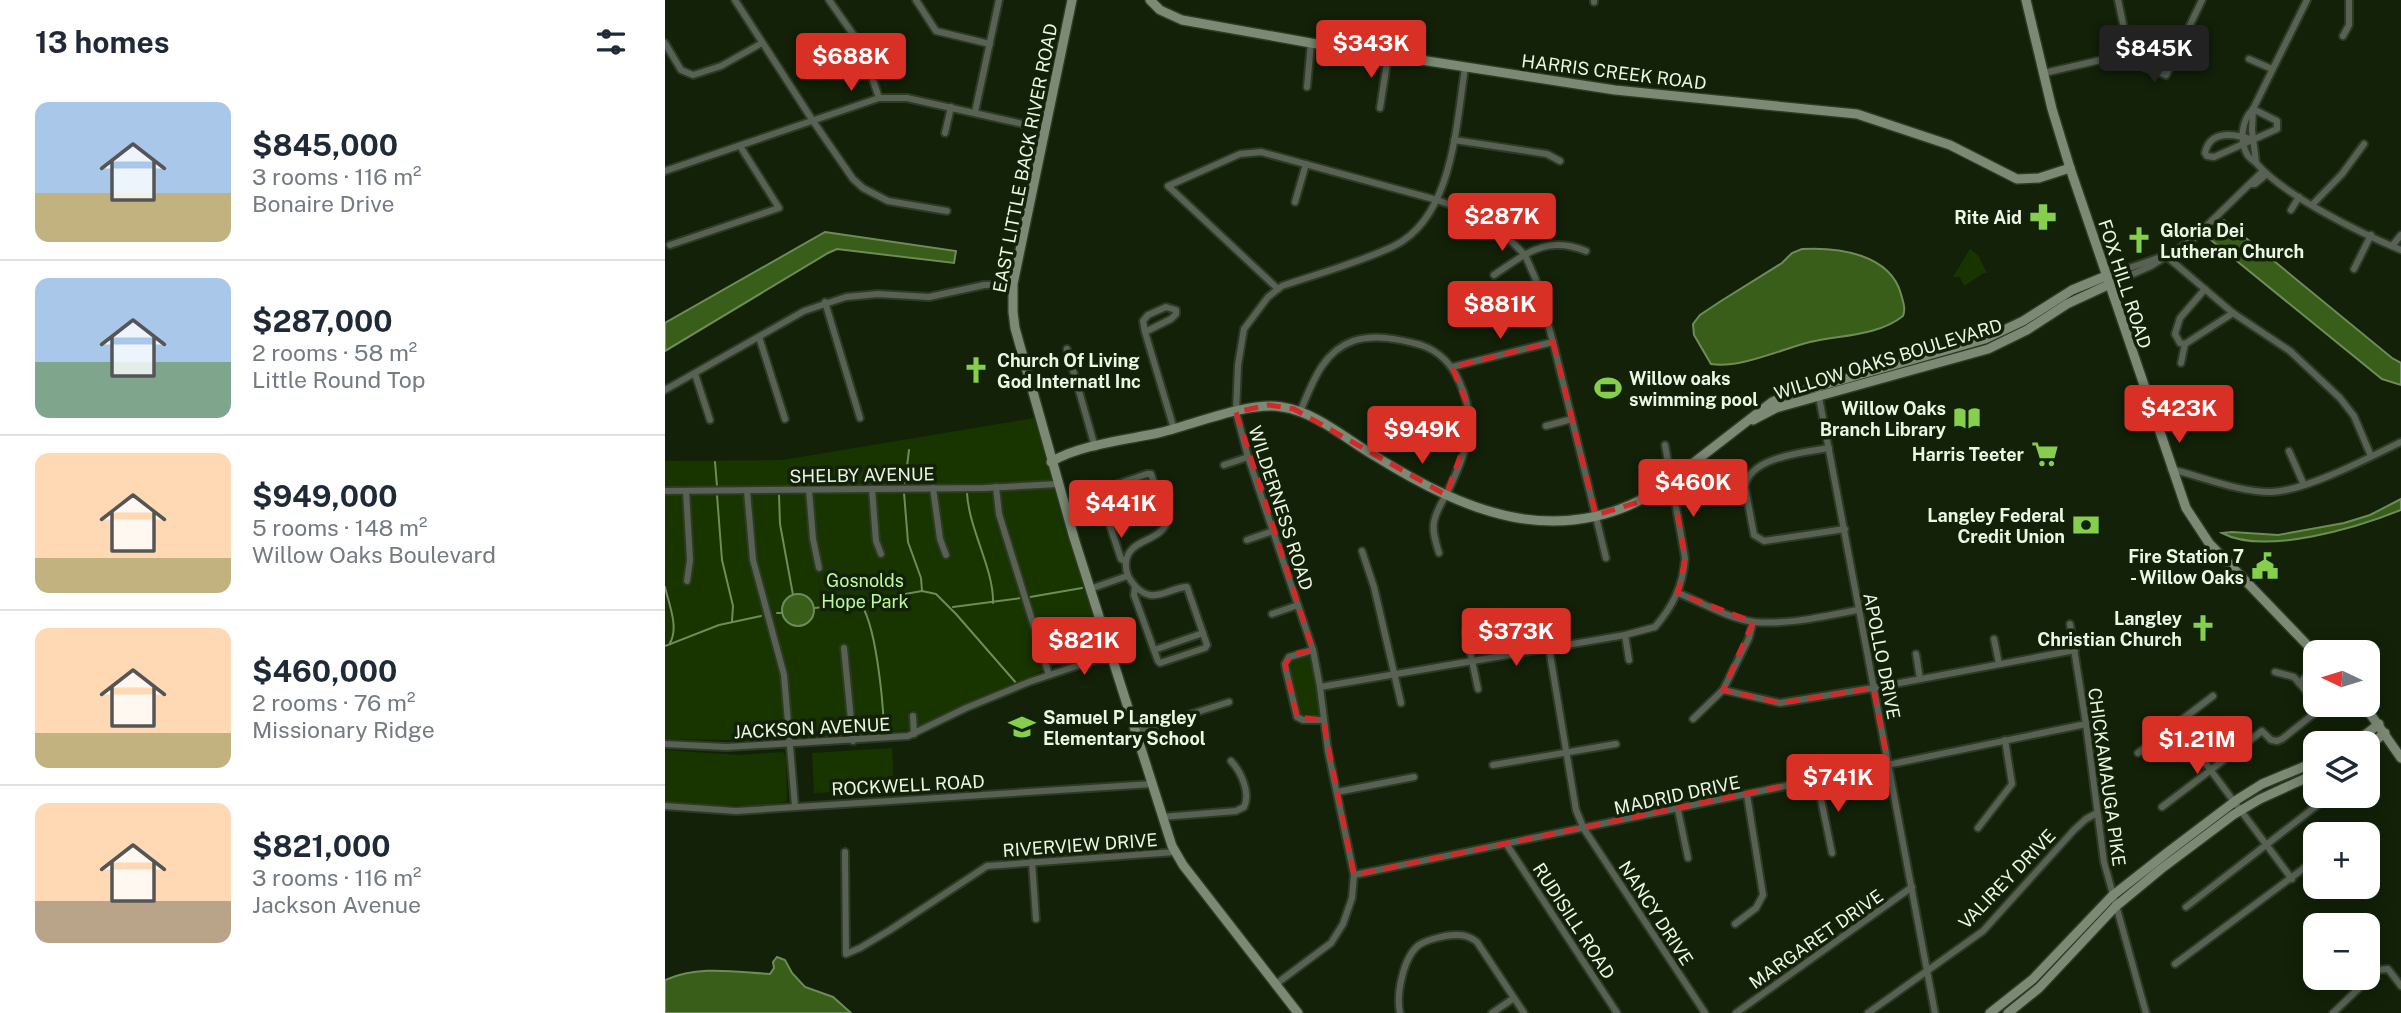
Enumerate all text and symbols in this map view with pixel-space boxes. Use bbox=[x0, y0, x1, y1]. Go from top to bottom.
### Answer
pin: $343K bbox=[1322, 20, 1420, 80]
street label: EAST LITTLE BACK RIVER ROAD bbox=[989, 22, 1061, 294]
icon: filters bbox=[592, 23, 630, 61]
text: 13 homes bbox=[35, 24, 170, 60]
pin: $845K bbox=[2105, 25, 2203, 85]
text: $343K bbox=[1332, 29, 1410, 56]
pin: $688K bbox=[802, 34, 900, 93]
text: $845K bbox=[2115, 34, 2193, 61]
text: $688K bbox=[812, 42, 890, 69]
street label: HARRIS CREEK ROAD bbox=[1520, 50, 1708, 94]
text: $845,000 bbox=[252, 127, 398, 163]
icon: home bbox=[91, 130, 175, 214]
text: 3 rooms · 116 m² bbox=[252, 163, 422, 190]
text: Bonaire Drive bbox=[252, 190, 395, 217]
pin: $287K bbox=[1453, 194, 1551, 253]
text: $287K bbox=[1464, 202, 1540, 229]
pharmacy icon: Rite Aid bbox=[2028, 202, 2058, 232]
place label: Rite Aid bbox=[1954, 207, 2022, 228]
street label: FOX HILL ROAD bbox=[2094, 217, 2156, 351]
place label: Gloria Dei Lutheran Church bbox=[2160, 220, 2304, 262]
church icon: Gloria Dei Lutheran Church bbox=[2124, 225, 2154, 255]
pin: $881K bbox=[1451, 282, 1549, 341]
text: $881K bbox=[1464, 290, 1536, 317]
text: $287,000 bbox=[252, 303, 393, 339]
icon: home bbox=[91, 306, 175, 390]
street label: WILLOW OAKS BOULEVARD bbox=[1771, 314, 2005, 404]
text: 2 rooms · 58 m² bbox=[252, 339, 417, 366]
place label: Church Of Living God Internatl Inc bbox=[997, 350, 1141, 392]
church icon: Church Of Living God Internatl Inc bbox=[961, 355, 991, 385]
text: Little Round Top bbox=[252, 366, 426, 393]
place label: Willow oaks swimming pool bbox=[1629, 368, 1758, 410]
sports icon: Willow oaks swimming pool bbox=[1593, 373, 1623, 403]
pin: $423K bbox=[2130, 386, 2228, 445]
text: $423K bbox=[2140, 394, 2218, 421]
place label: Willow Oaks Branch Library bbox=[1820, 398, 1946, 440]
library icon: Willow Oaks Branch Library bbox=[1952, 403, 1982, 433]
pin: $949K bbox=[1373, 406, 1471, 466]
text: $949K bbox=[1383, 415, 1461, 442]
street label: WILDERNESS ROAD bbox=[1244, 423, 1318, 593]
supermarket icon: Harris Teeter bbox=[2030, 439, 2060, 469]
place label: Harris Teeter bbox=[1912, 444, 2025, 465]
pin: $460K bbox=[1644, 460, 1742, 519]
street label: SHELBY AVENUE bbox=[789, 463, 935, 487]
text: $460K bbox=[1654, 468, 1732, 495]
text: $949,000 bbox=[252, 478, 398, 514]
pin: $441K bbox=[1072, 480, 1170, 540]
icon: home bbox=[91, 481, 175, 565]
text: $441K bbox=[1085, 489, 1157, 516]
place label: Langley Federal Credit Union bbox=[1927, 505, 2065, 547]
bank icon: Langley Federal Credit Union bbox=[2071, 510, 2101, 540]
text: 5 rooms · 148 m² bbox=[252, 514, 427, 541]
text: Willow Oaks Boulevard bbox=[252, 541, 496, 568]
place label: Fire Station 7 - Willow Oaks bbox=[2128, 546, 2244, 588]
public building icon: Fire Station 7 - Willow Oaks bbox=[2250, 551, 2280, 581]
park label: Gosnolds Hope Park bbox=[821, 570, 909, 612]
street label: APOLLO DRIVE bbox=[1859, 591, 1905, 721]
pin: $373K bbox=[1467, 608, 1565, 668]
place label: Langley Christian Church bbox=[2037, 608, 2182, 650]
church icon: Langley Christian Church bbox=[2188, 613, 2218, 643]
text: $373K bbox=[1478, 617, 1554, 644]
pin: $821K bbox=[1035, 618, 1133, 677]
text: $821K bbox=[1048, 626, 1120, 653]
north arrow bbox=[2303, 640, 2380, 718]
map controls bbox=[2303, 640, 2380, 990]
text: $460,000 bbox=[252, 653, 397, 689]
icon: home bbox=[91, 656, 175, 740]
street label: CHICKAMAUGA PIKE bbox=[2084, 686, 2130, 868]
text: 2 rooms · 76 m² bbox=[252, 689, 415, 716]
place label: Samuel P Langley Elementary School bbox=[1043, 707, 1206, 749]
school or university icon: Samuel P Langley Elementary School bbox=[1007, 712, 1037, 742]
street label: JACKSON AVENUE bbox=[733, 713, 891, 743]
text: Missionary Ridge bbox=[252, 716, 435, 743]
pin: $1.21M bbox=[2140, 716, 2254, 776]
text: $1.21M bbox=[2158, 725, 2236, 752]
button: layers bbox=[2303, 731, 2380, 808]
pin: $741K bbox=[1789, 754, 1887, 814]
text: $741K bbox=[1802, 763, 1874, 790]
street label: ROCKWELL ROAD bbox=[831, 770, 985, 800]
street label: MADRID DRIVE bbox=[1612, 771, 1742, 819]
button: + bbox=[2303, 822, 2380, 899]
street label: VALIREY DRIVE bbox=[1954, 825, 2060, 933]
text: $821,000 bbox=[252, 828, 391, 864]
street label: RIVERVIEW DRIVE bbox=[1002, 829, 1158, 861]
icon: home bbox=[91, 831, 175, 915]
street label: NANCY DRIVE bbox=[1614, 857, 1698, 969]
street label: RUDISILL ROAD bbox=[1529, 859, 1619, 983]
text: 3 rooms · 116 m² bbox=[252, 864, 422, 891]
street label: MARGARET DRIVE bbox=[1745, 885, 1887, 993]
text: Jackson Avenue bbox=[252, 891, 421, 918]
button: − bbox=[2303, 913, 2380, 990]

